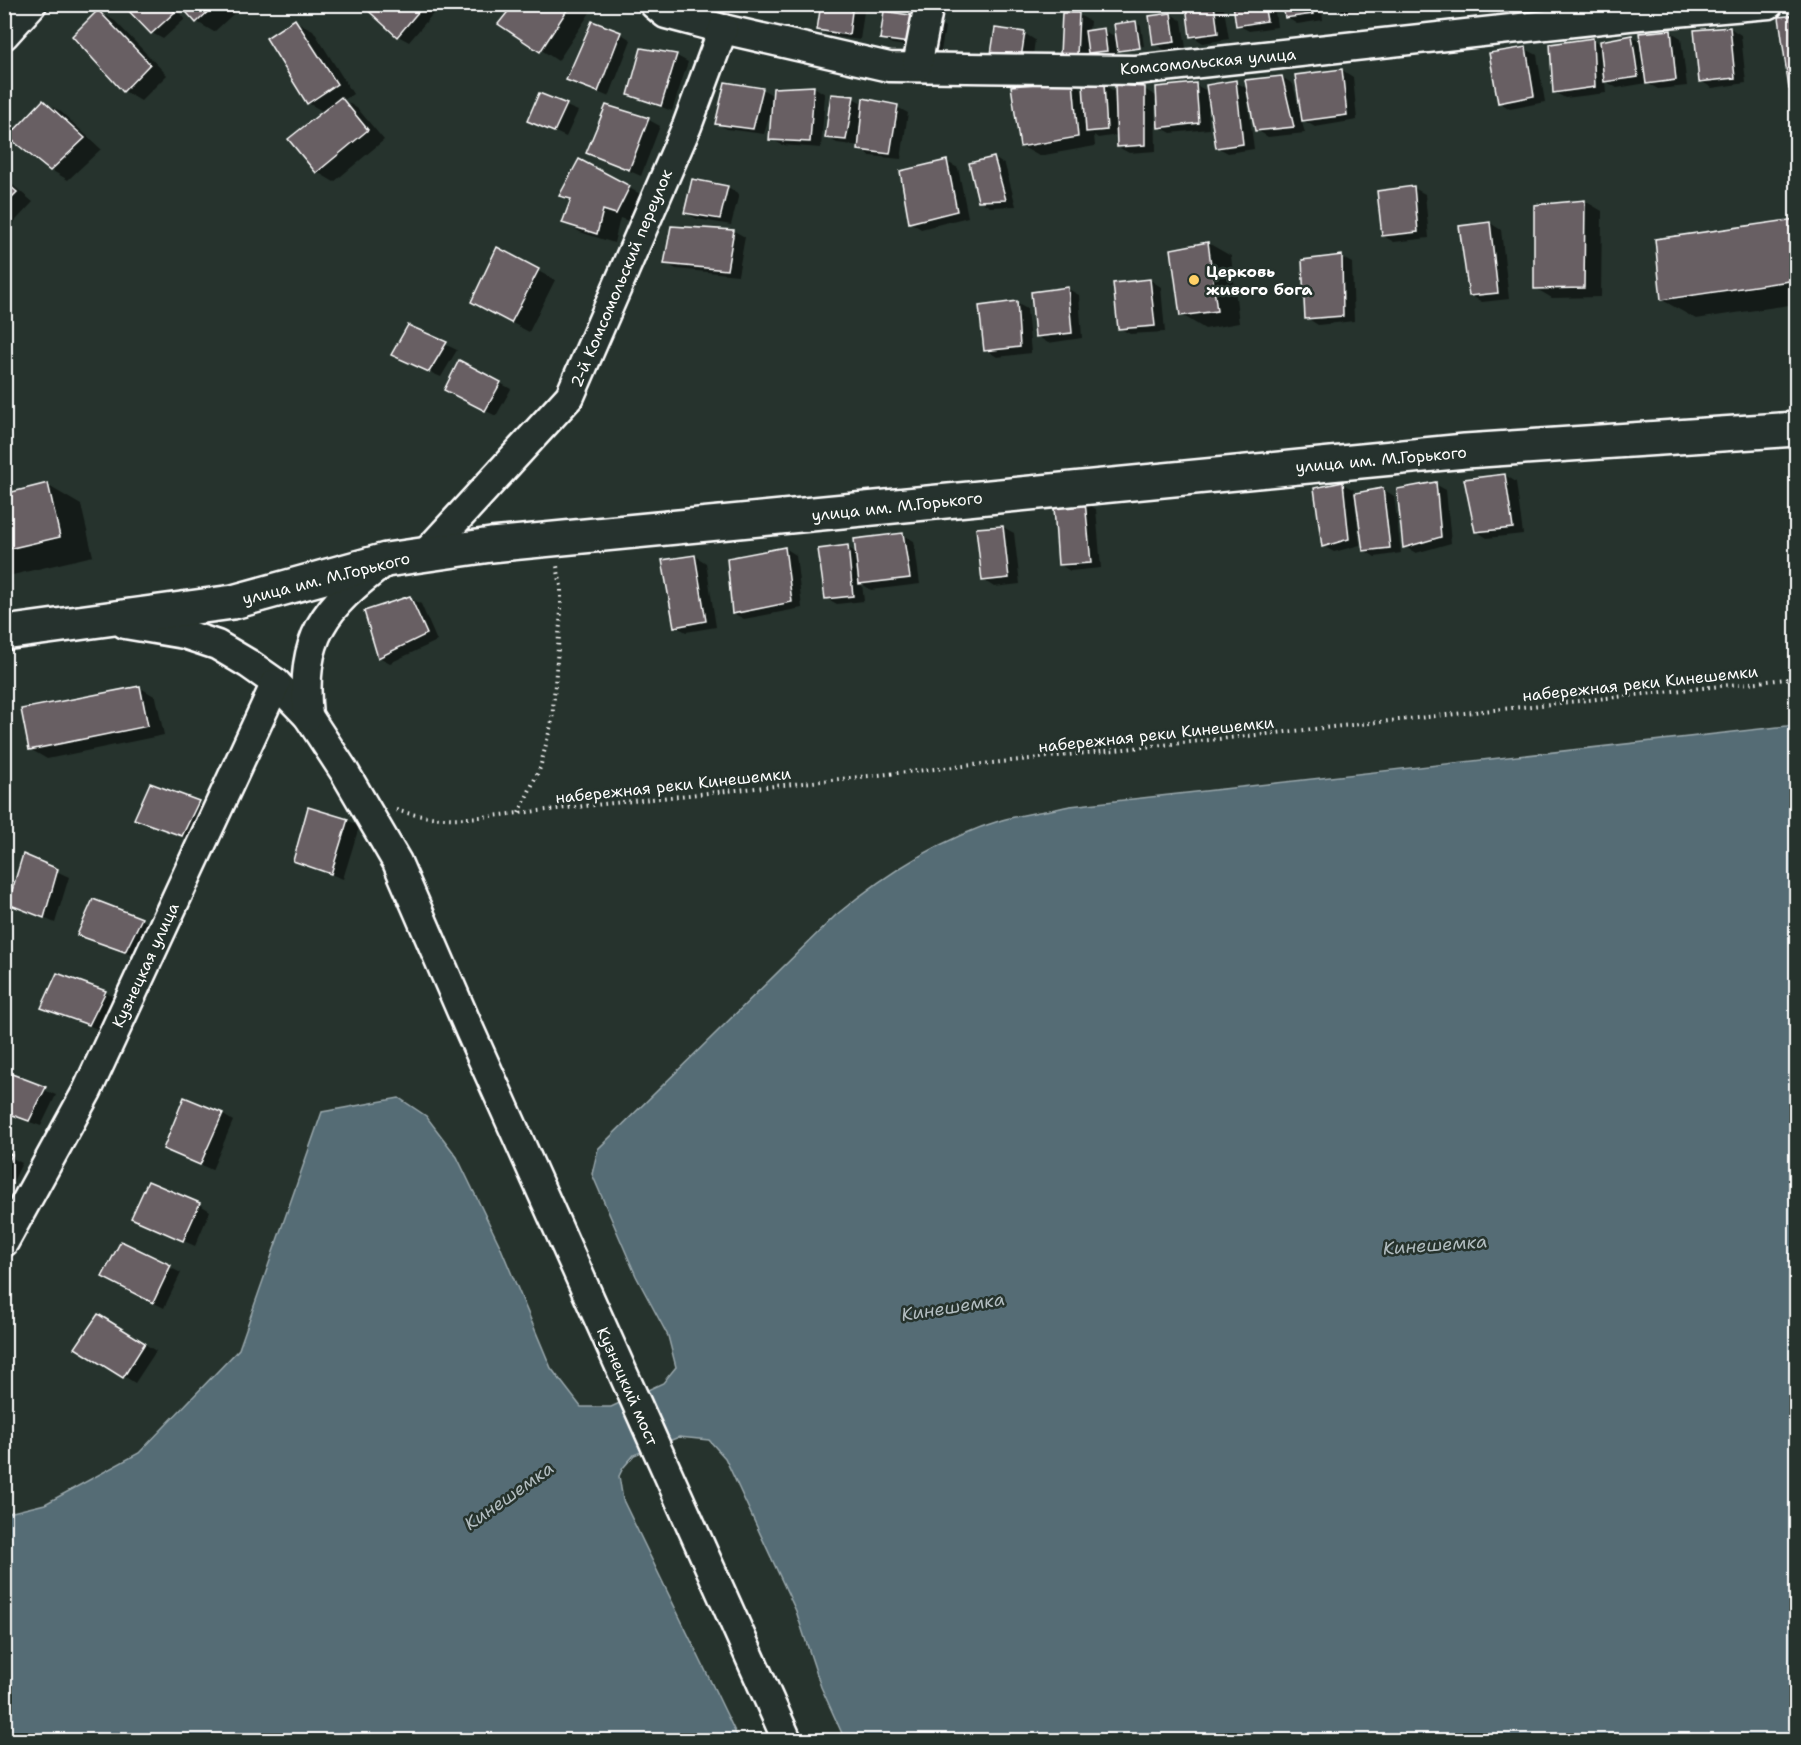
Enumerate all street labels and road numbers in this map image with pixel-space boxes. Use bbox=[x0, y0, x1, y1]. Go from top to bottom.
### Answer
street label: Комсомольская улица bbox=[1119, 43, 1297, 80]
street label: 2-й Комсомольский переулок bbox=[566, 165, 677, 390]
street label: улица им. М.Горького bbox=[1295, 442, 1468, 477]
street label: улица им. М.Горького bbox=[810, 487, 984, 526]
street label: улица им. М.Горького bbox=[240, 548, 412, 609]
street label: набережная реки Кинешемки bbox=[1521, 661, 1759, 706]
street label: набережная реки Кинешемки bbox=[1037, 712, 1275, 757]
street label: набережная реки Кинешемки bbox=[554, 763, 792, 808]
street label: Кузнецкая улица bbox=[107, 899, 184, 1031]
street label: Кузнецкий мост bbox=[592, 1324, 663, 1449]

